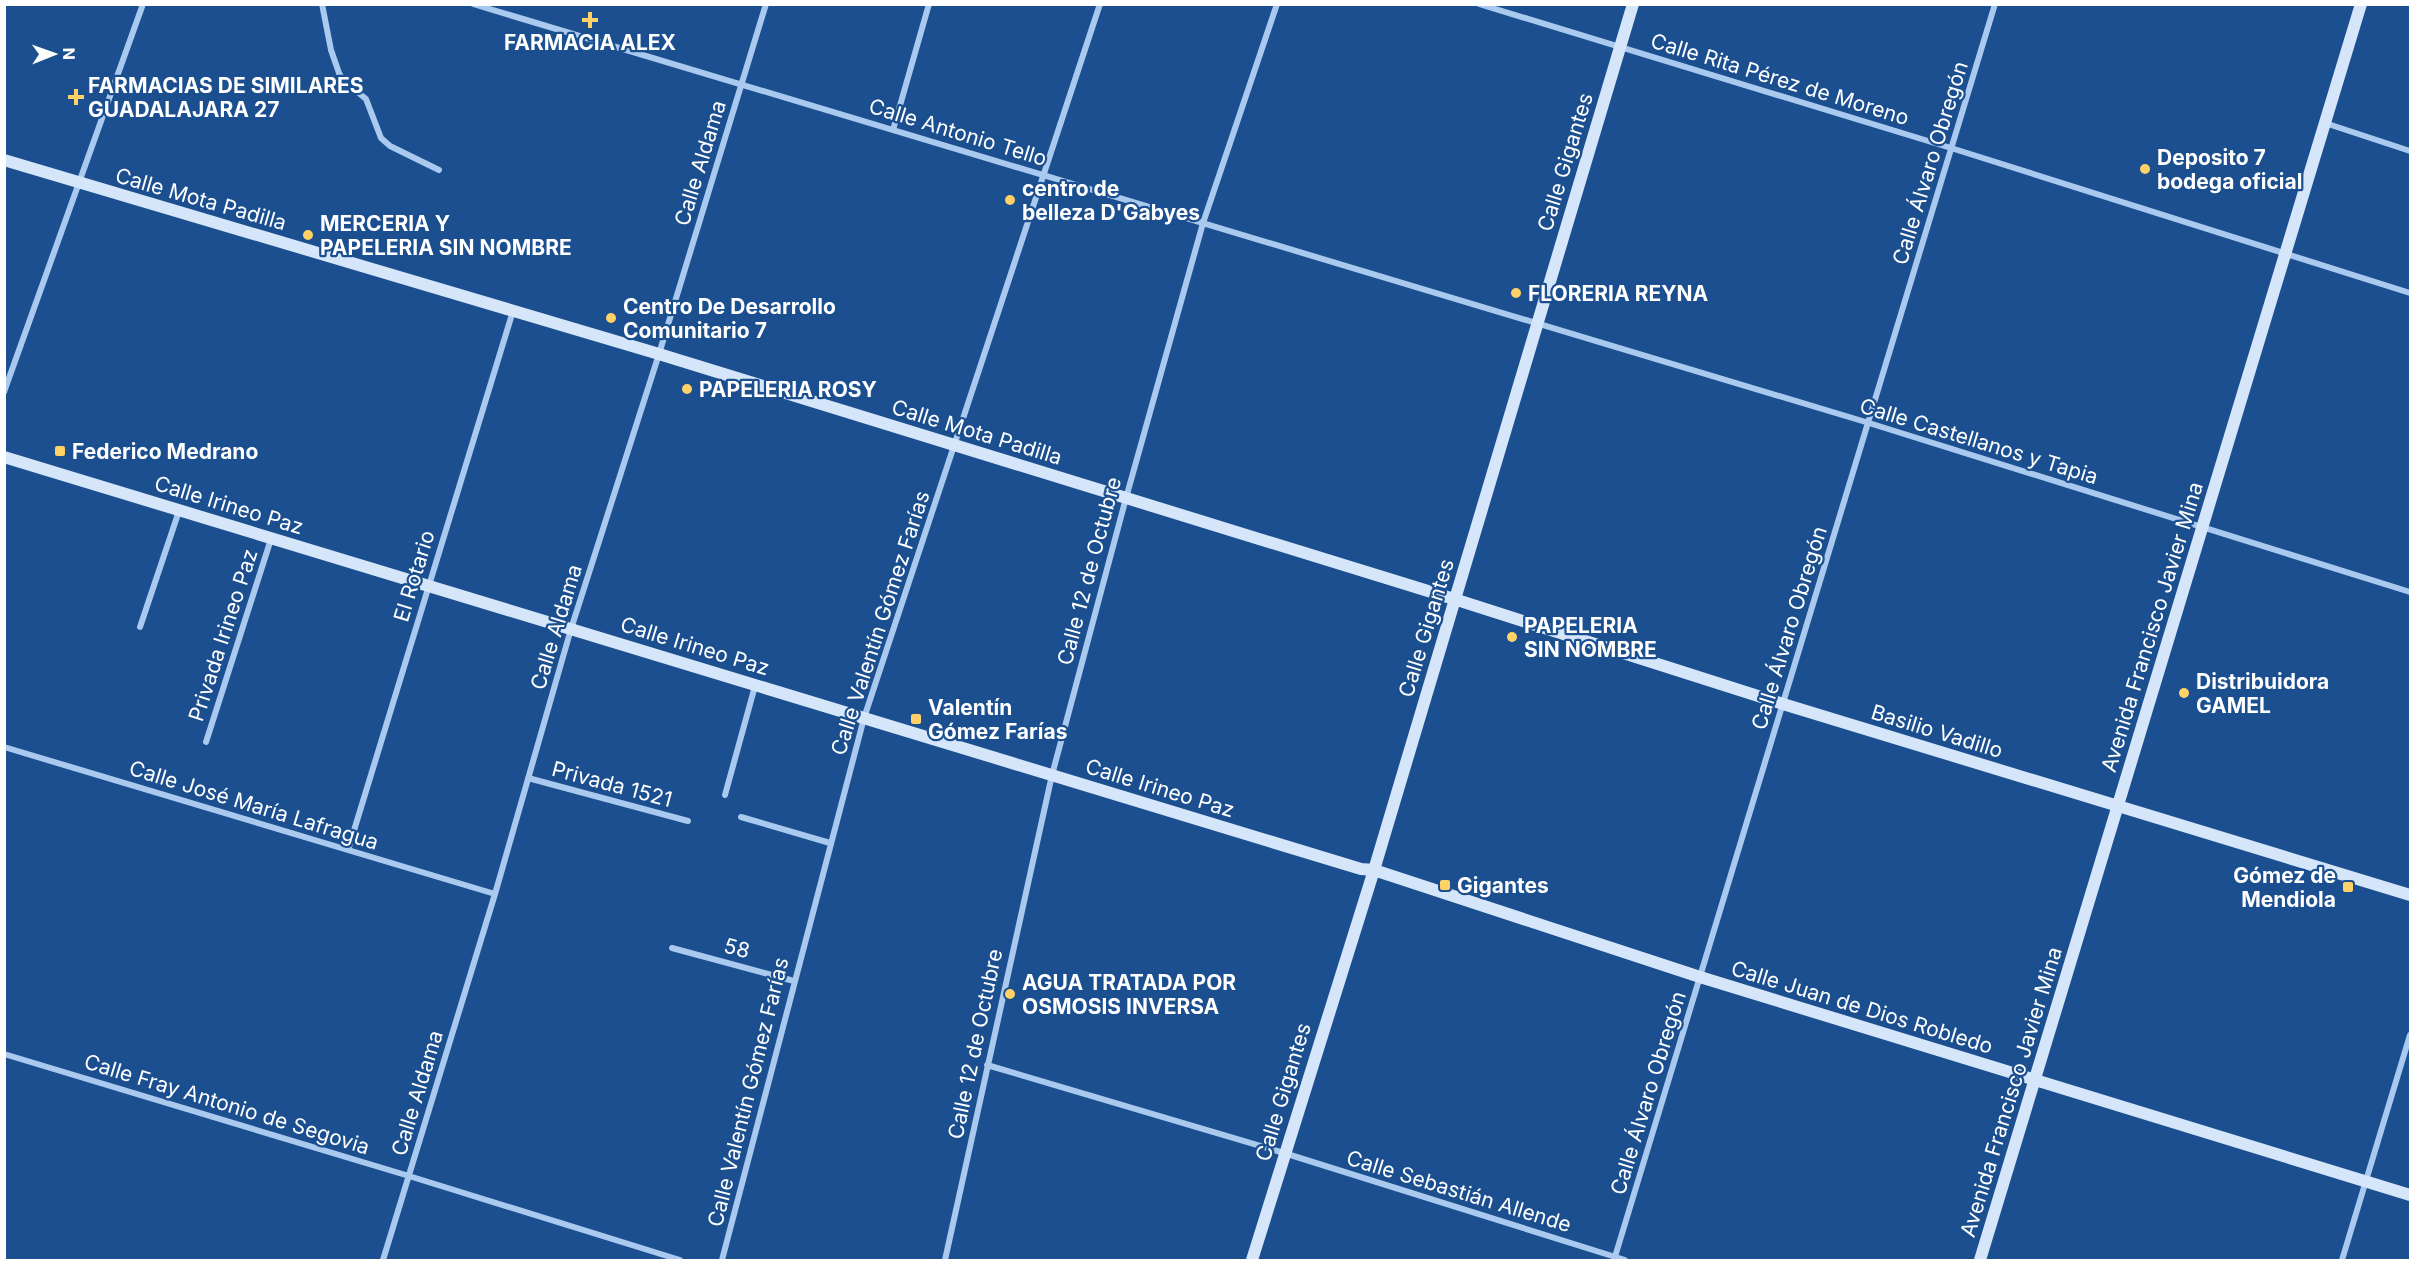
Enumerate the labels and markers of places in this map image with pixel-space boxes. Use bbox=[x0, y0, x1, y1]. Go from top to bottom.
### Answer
marker: FARMACIA ALEX bbox=[583, 13, 597, 27]
place label: FARMACIA ALEX bbox=[504, 30, 676, 55]
place label: FARMACIAS DE SIMILARES GUADALAJARA 27 bbox=[88, 73, 364, 122]
marker: FARMACIAS DE SIMILARES GUADALAJARA 27 bbox=[69, 90, 83, 104]
place label: Deposito 7 bodega oficial bbox=[2157, 145, 2302, 194]
marker: Deposito 7 bodega oficial bbox=[2138, 162, 2152, 176]
place label: centro de belleza D'Gabyes bbox=[1022, 176, 1200, 225]
marker: centro de belleza D'Gabyes bbox=[1003, 193, 1017, 207]
place label: MERCERIA Y PAPELERIA SIN NOMBRE bbox=[320, 211, 572, 260]
marker: MERCERIA Y PAPELERIA SIN NOMBRE bbox=[301, 228, 315, 242]
place label: FLORERIA REYNA bbox=[1528, 281, 1709, 306]
marker: FLORERIA REYNA bbox=[1509, 286, 1523, 300]
place label: Centro De Desarrollo Comunitario 7 bbox=[623, 294, 836, 343]
marker: Centro De Desarrollo Comunitario 7 bbox=[604, 311, 618, 325]
place label: PAPELERIA ROSY bbox=[699, 377, 877, 402]
marker: PAPELERIA ROSY bbox=[680, 382, 694, 396]
place label: Federico Medrano bbox=[72, 439, 258, 464]
marker: Federico Medrano bbox=[53, 444, 67, 458]
place label: PAPELERIA SIN NOMBRE bbox=[1524, 613, 1657, 662]
marker: PAPELERIA SIN NOMBRE bbox=[1505, 630, 1519, 644]
place label: Distribuidora GAMEL bbox=[2196, 669, 2329, 718]
marker: Distribuidora GAMEL bbox=[2177, 686, 2191, 700]
place label: Valentín Gómez Farías bbox=[928, 695, 1067, 744]
marker: Valentín Gómez Farías bbox=[909, 712, 923, 726]
place label: Gómez de Mendiola bbox=[2233, 863, 2336, 912]
place label: Gigantes bbox=[1457, 873, 1549, 898]
marker: Gigantes bbox=[1438, 878, 1452, 892]
marker: Gómez de Mendiola bbox=[2341, 880, 2355, 894]
place label: AGUA TRATADA POR OSMOSIS INVERSA bbox=[1022, 970, 1236, 1019]
marker: AGUA TRATADA POR OSMOSIS INVERSA bbox=[1003, 987, 1017, 1001]

